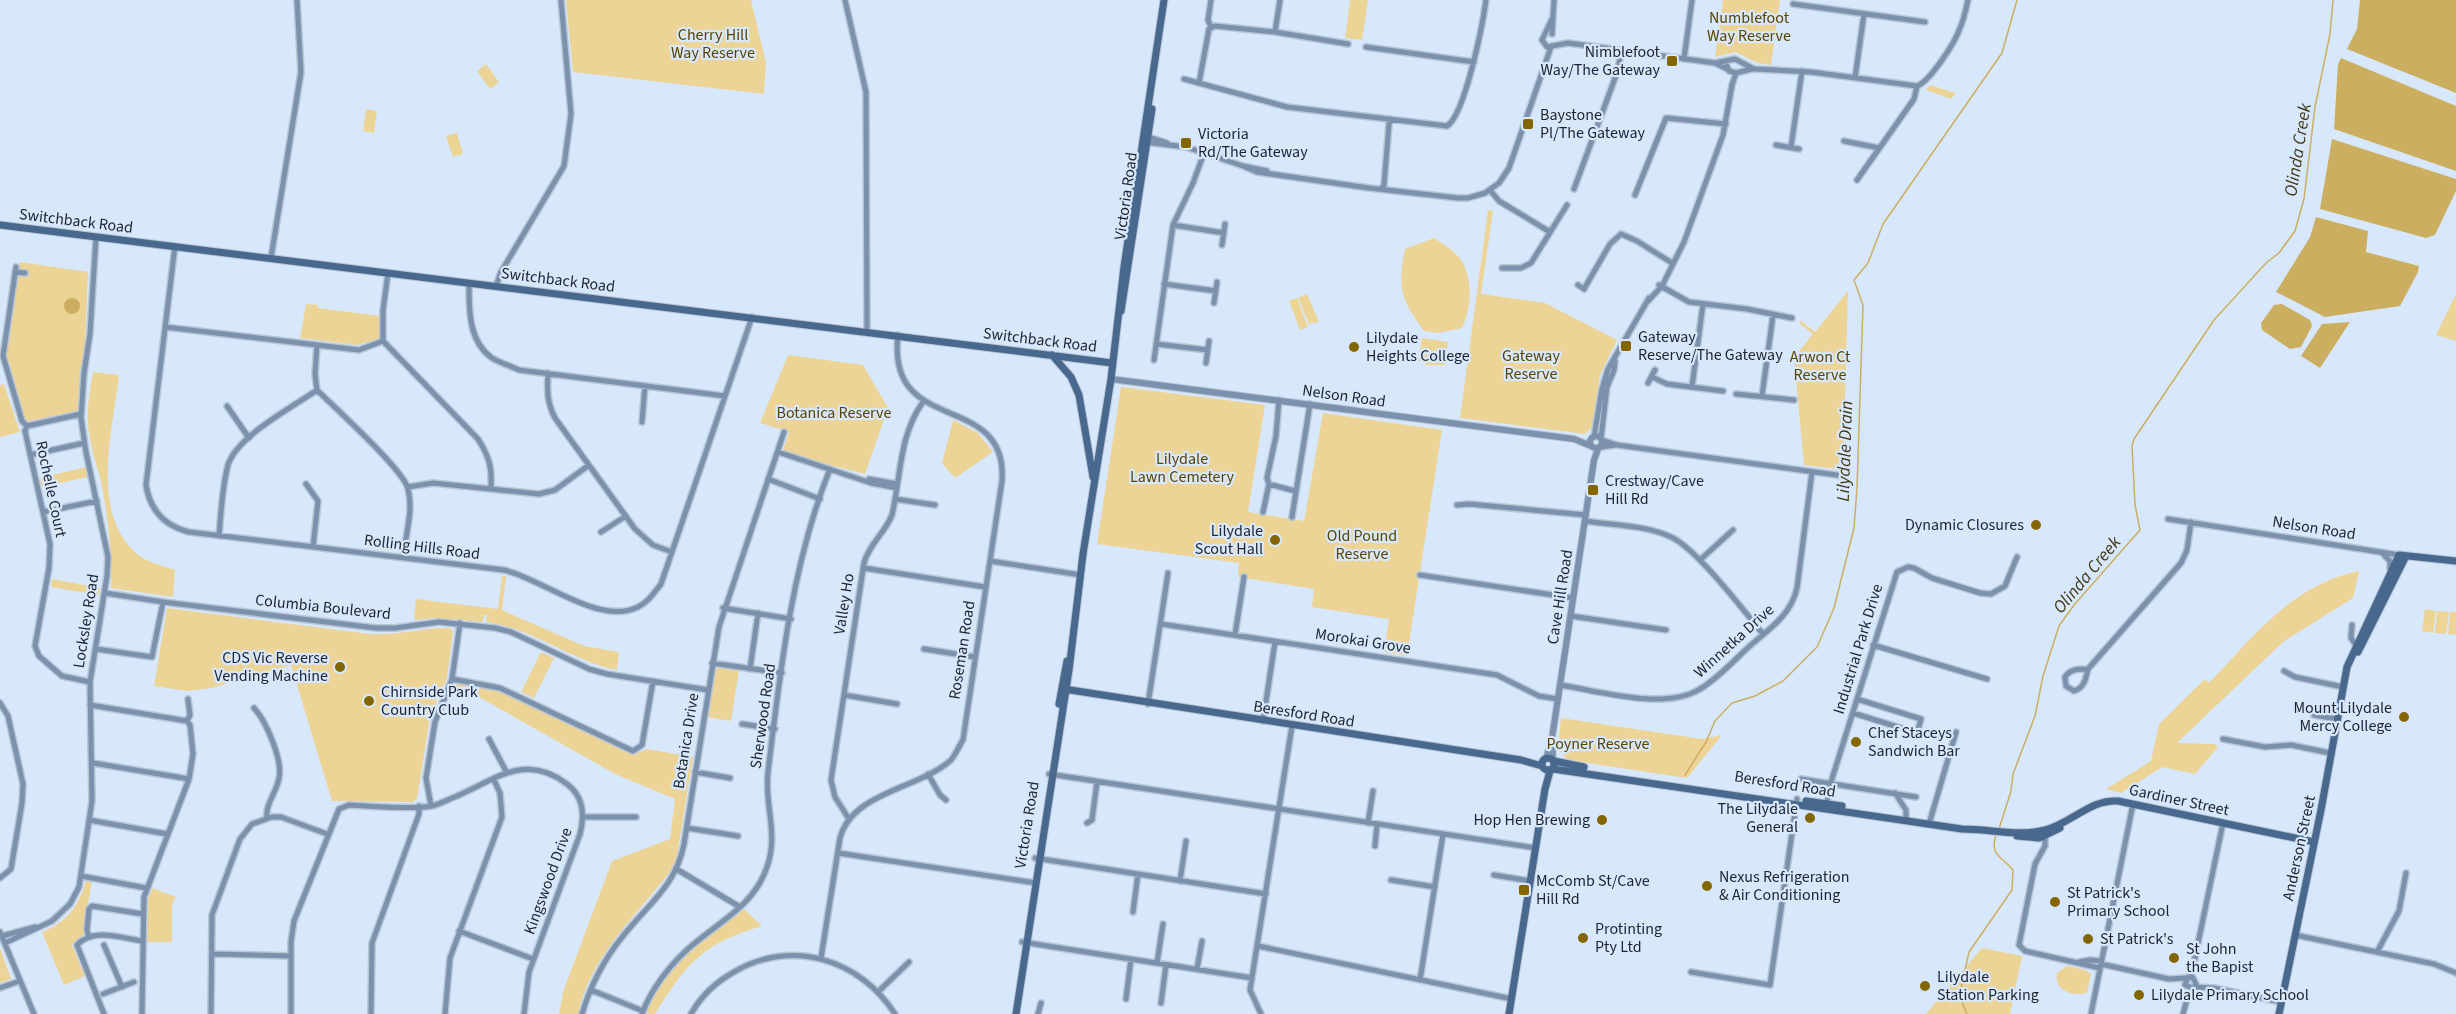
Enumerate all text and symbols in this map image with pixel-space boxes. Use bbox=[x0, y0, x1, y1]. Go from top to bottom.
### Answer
park label: Numblefoot Way Reserve bbox=[1707, 7, 1791, 47]
park label: Cherry Hill Way Reserve bbox=[671, 24, 755, 64]
place label: Nimblefoot Way/The Gateway bbox=[1541, 41, 1661, 81]
marker: Nimblefoot Way/The Gateway bbox=[1665, 54, 1679, 68]
water label: Olinda Creek bbox=[2278, 101, 2318, 198]
place label: Baystone Pl/The Gateway bbox=[1540, 104, 1645, 144]
marker: Baystone Pl/The Gateway bbox=[1521, 117, 1535, 131]
place label: Victoria Rd/The Gateway bbox=[1198, 123, 1308, 163]
marker: Victoria Rd/The Gateway bbox=[1179, 136, 1193, 150]
street label: Victoria Road bbox=[1109, 151, 1143, 241]
street label: Switchback Road bbox=[18, 203, 134, 239]
street label: Switchback Road bbox=[500, 262, 616, 298]
street label: Switchback Road bbox=[982, 322, 1098, 358]
place label: Gateway Reserve/The Gateway bbox=[1638, 326, 1783, 366]
place label: Lilydale Heights College bbox=[1366, 327, 1470, 367]
marker: Gateway Reserve/The Gateway bbox=[1619, 339, 1633, 353]
marker: Lilydale Heights College bbox=[1347, 340, 1361, 354]
park label: Gateway Reserve bbox=[1502, 345, 1560, 385]
park label: Arwon Ct Reserve bbox=[1790, 346, 1851, 386]
street label: Nelson Road bbox=[1301, 379, 1387, 413]
water label: Lilydale Drain bbox=[1831, 400, 1859, 502]
park label: Botanica Reserve bbox=[777, 402, 891, 424]
street label: Rochelle Court bbox=[30, 439, 72, 540]
park label: Lilydale Lawn Cemetery bbox=[1130, 448, 1235, 488]
place label: Crestway/Cave Hill Rd bbox=[1605, 470, 1704, 510]
marker: Crestway/Cave Hill Rd bbox=[1586, 483, 1600, 497]
street label: Nelson Road bbox=[2271, 511, 2357, 545]
place label: Dynamic Closures bbox=[1905, 514, 2024, 536]
marker: Dynamic Closures bbox=[2029, 518, 2043, 532]
place label: Lilydale Scout Hall bbox=[1195, 520, 1263, 560]
park label: Old Pound Reserve bbox=[1327, 525, 1397, 565]
street label: Rolling Hills Road bbox=[363, 529, 481, 565]
water label: Olinda Creek bbox=[2047, 531, 2127, 619]
marker: Lilydale Scout Hall bbox=[1268, 533, 1282, 547]
street label: Cave Hill Road bbox=[1542, 548, 1578, 646]
street label: Locksley Road bbox=[68, 572, 104, 670]
street label: Valley Ho bbox=[828, 572, 860, 636]
street label: Industrial Park Drive bbox=[1828, 581, 1888, 717]
street label: Columbia Boulevard bbox=[254, 589, 392, 625]
street label: Roseman Road bbox=[943, 599, 981, 701]
street label: Winnetka Drive bbox=[1689, 599, 1779, 683]
street label: Morokai Grove bbox=[1314, 623, 1412, 659]
place label: CDS Vic Reverse Vending Machine bbox=[214, 647, 328, 687]
marker: CDS Vic Reverse Vending Machine bbox=[333, 660, 347, 674]
street label: Sherwood Road bbox=[745, 662, 781, 770]
place label: Chirnside Park Country Club bbox=[381, 681, 478, 721]
street label: Botanica Drive bbox=[668, 691, 704, 790]
marker: Chirnside Park Country Club bbox=[362, 694, 376, 708]
street label: Beresford Road bbox=[1252, 695, 1356, 733]
place label: Mount Lilydale Mercy College bbox=[2293, 697, 2392, 737]
marker: Mount Lilydale Mercy College bbox=[2397, 710, 2411, 724]
place label: Chef Staceys Sandwich Bar bbox=[1868, 722, 1960, 762]
park label: Poyner Reserve bbox=[1546, 733, 1650, 755]
marker: Chef Staceys Sandwich Bar bbox=[1849, 735, 1863, 749]
street label: Beresford Road bbox=[1733, 765, 1837, 803]
street label: Gardiner Street bbox=[2127, 779, 2232, 821]
street label: Victoria Road bbox=[1009, 780, 1045, 870]
street label: Anderson Street bbox=[2277, 793, 2321, 903]
place label: The Lilydale General bbox=[1717, 798, 1798, 838]
place label: Hop Hen Brewing bbox=[1473, 809, 1590, 831]
marker: The Lilydale General bbox=[1803, 811, 1817, 825]
marker: Hop Hen Brewing bbox=[1595, 813, 1609, 827]
street label: Kingswood Drive bbox=[518, 824, 578, 938]
place label: Nexus Refrigeration & Air Conditioning bbox=[1719, 866, 1850, 906]
place label: McComb St/Cave Hill Rd bbox=[1536, 870, 1650, 910]
marker: Nexus Refrigeration & Air Conditioning bbox=[1700, 879, 1714, 893]
place label: St Patrick's Primary School bbox=[2067, 882, 2169, 922]
marker: McComb St/Cave Hill Rd bbox=[1517, 883, 1531, 897]
marker: St Patrick's Primary School bbox=[2048, 895, 2062, 909]
place label: Protinting Pty Ltd bbox=[1595, 918, 1662, 958]
place label: St Patrick's bbox=[2100, 928, 2174, 950]
marker: Protinting Pty Ltd bbox=[1576, 931, 1590, 945]
marker: St Patrick's bbox=[2081, 932, 2095, 946]
place label: St John the Bapist bbox=[2186, 938, 2254, 978]
marker: St John the Bapist bbox=[2167, 951, 2181, 965]
place label: Lilydale Station Parking bbox=[1937, 966, 2039, 1006]
marker: Lilydale Station Parking bbox=[1918, 979, 1932, 993]
place label: Lilydale Primary School bbox=[2151, 984, 2309, 1006]
marker: Lilydale Primary School bbox=[2132, 988, 2146, 1002]

